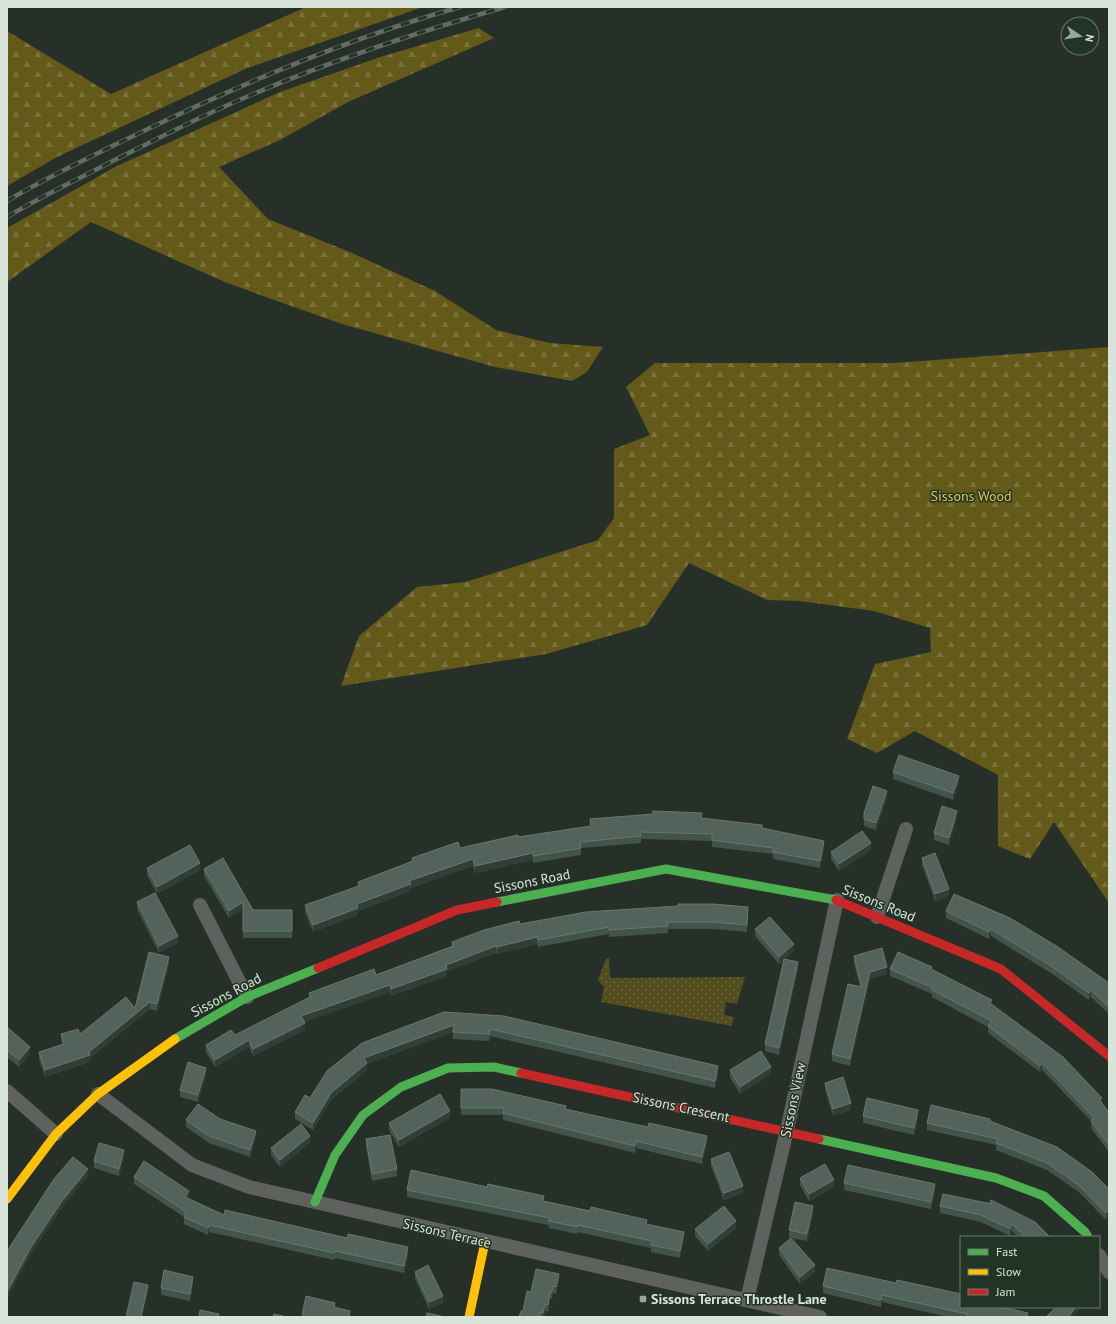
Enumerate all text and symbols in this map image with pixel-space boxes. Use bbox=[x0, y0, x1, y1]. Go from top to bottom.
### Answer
north arrow bbox=[1060, 16, 1100, 56]
text: N bbox=[1082, 33, 1097, 43]
park label: Sissons Wood bbox=[930, 487, 1012, 505]
street label: Sissons Road bbox=[492, 865, 572, 897]
street label: Sissons Road bbox=[840, 880, 918, 926]
street label: Sissons Road bbox=[188, 969, 264, 1021]
street label: Sissons View bbox=[776, 1060, 810, 1139]
street label: Sissons Crescent bbox=[631, 1088, 731, 1126]
street label: Sissons Terrace bbox=[401, 1214, 493, 1252]
legend bbox=[960, 1236, 1100, 1308]
text: Fast bbox=[996, 1244, 1017, 1259]
text: Slow bbox=[996, 1264, 1021, 1279]
text: Jam bbox=[995, 1284, 1015, 1299]
place label: Sissons Terrace Throstle Lane bbox=[651, 1290, 827, 1308]
marker: Sissons Terrace Throstle Lane bbox=[638, 1294, 648, 1304]

